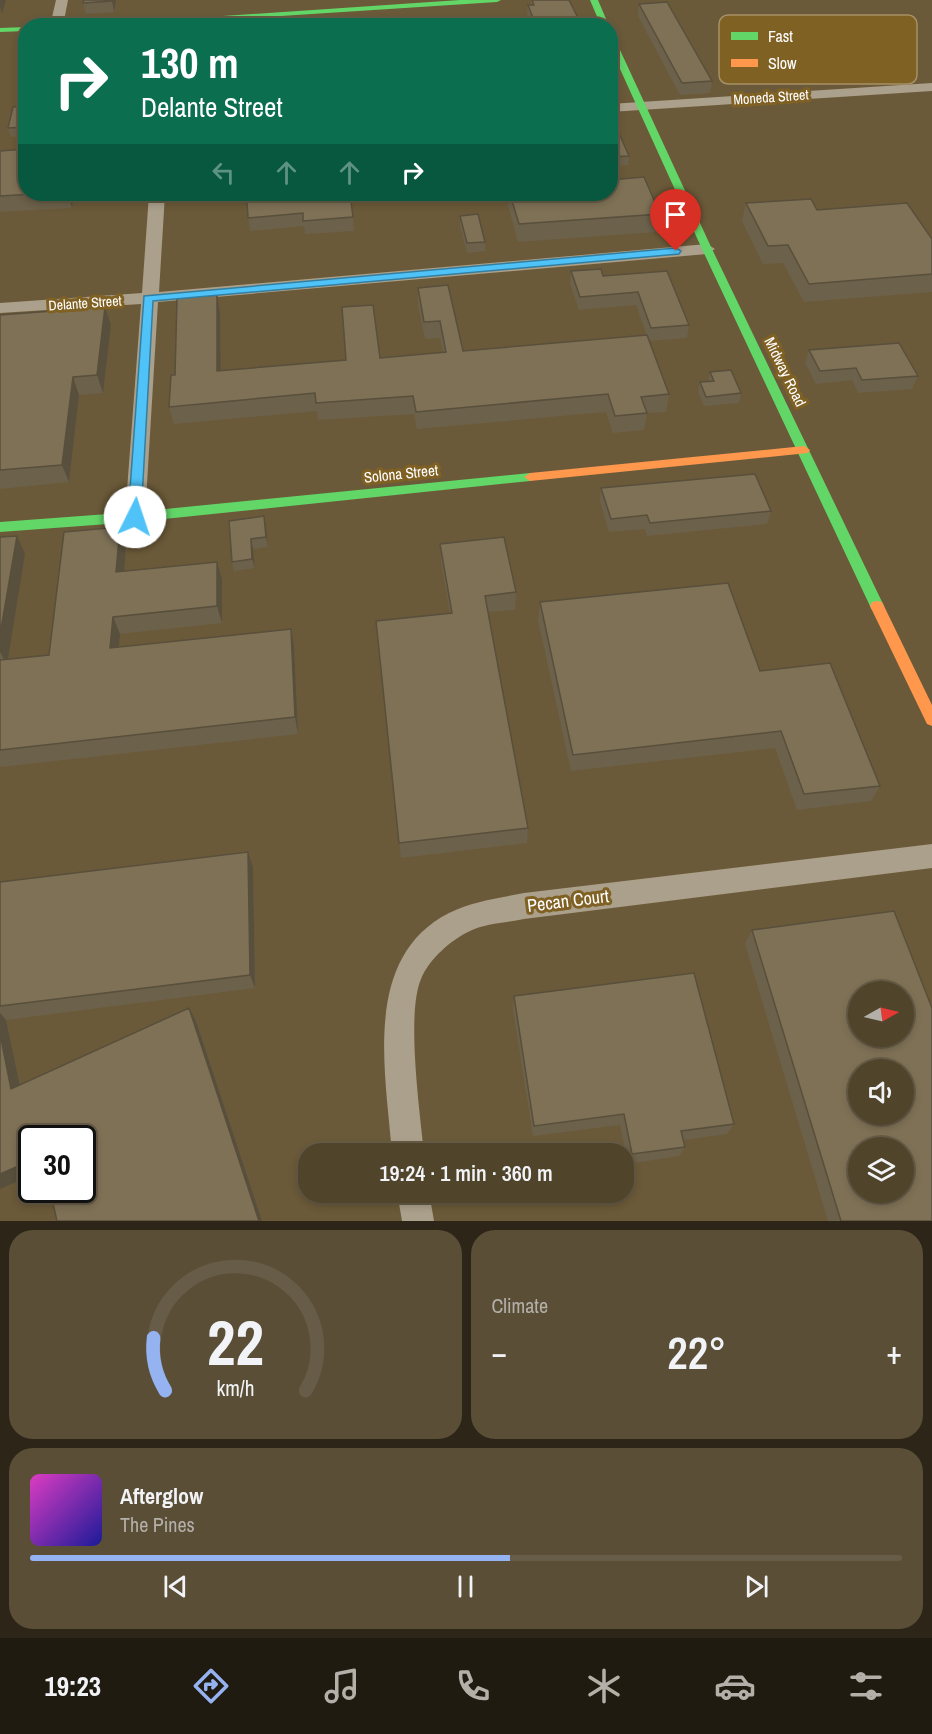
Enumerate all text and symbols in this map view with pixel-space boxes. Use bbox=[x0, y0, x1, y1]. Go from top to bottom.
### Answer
legend bbox=[719, 15, 917, 84]
text: Fast bbox=[768, 25, 793, 47]
text: 130 m bbox=[141, 35, 239, 91]
icon: right bbox=[42, 42, 120, 120]
text: Slow bbox=[768, 52, 797, 74]
street label: Moneda Street bbox=[733, 85, 809, 109]
text: Delante Street bbox=[141, 89, 283, 125]
icon: left bbox=[207, 156, 240, 189]
icon: ahead bbox=[270, 156, 303, 189]
icon: ahead bbox=[333, 156, 366, 189]
icon: right bbox=[396, 156, 429, 189]
pin bbox=[650, 189, 701, 251]
icon: arrive bbox=[659, 198, 692, 231]
street label: Delante Street bbox=[48, 291, 122, 315]
street label: Midway Road bbox=[760, 333, 811, 410]
street label: Solona Street bbox=[363, 459, 440, 488]
position arrow bbox=[103, 485, 167, 549]
street label: Pecan Court bbox=[526, 883, 610, 918]
north arrow bbox=[848, 981, 914, 1047]
map controls bbox=[848, 981, 914, 1203]
button: sound bbox=[848, 1059, 914, 1125]
speed limit sign: 30 bbox=[18, 1125, 96, 1203]
button: layers bbox=[848, 1137, 914, 1203]
text: 19:24 · 1 min · 360 m bbox=[379, 1158, 553, 1188]
text: Climate bbox=[492, 1292, 548, 1319]
text: 22 bbox=[207, 1300, 264, 1384]
text: 22° bbox=[667, 1322, 726, 1383]
text: − bbox=[492, 1330, 507, 1374]
text: + bbox=[886, 1330, 902, 1374]
text: km/h bbox=[216, 1375, 254, 1404]
text: Afterglow bbox=[120, 1481, 203, 1511]
text: The Pines bbox=[120, 1511, 195, 1538]
icon: previous bbox=[159, 1570, 192, 1603]
icon: pause bbox=[449, 1570, 482, 1603]
icon: next bbox=[740, 1570, 773, 1603]
icon: directions bbox=[190, 1665, 232, 1707]
icon: music bbox=[321, 1665, 363, 1707]
icon: phone bbox=[452, 1665, 494, 1707]
icon: climate bbox=[583, 1665, 625, 1707]
icon: car bbox=[714, 1665, 756, 1707]
icon: filters bbox=[845, 1665, 887, 1707]
text: 19:23 bbox=[45, 1668, 101, 1704]

